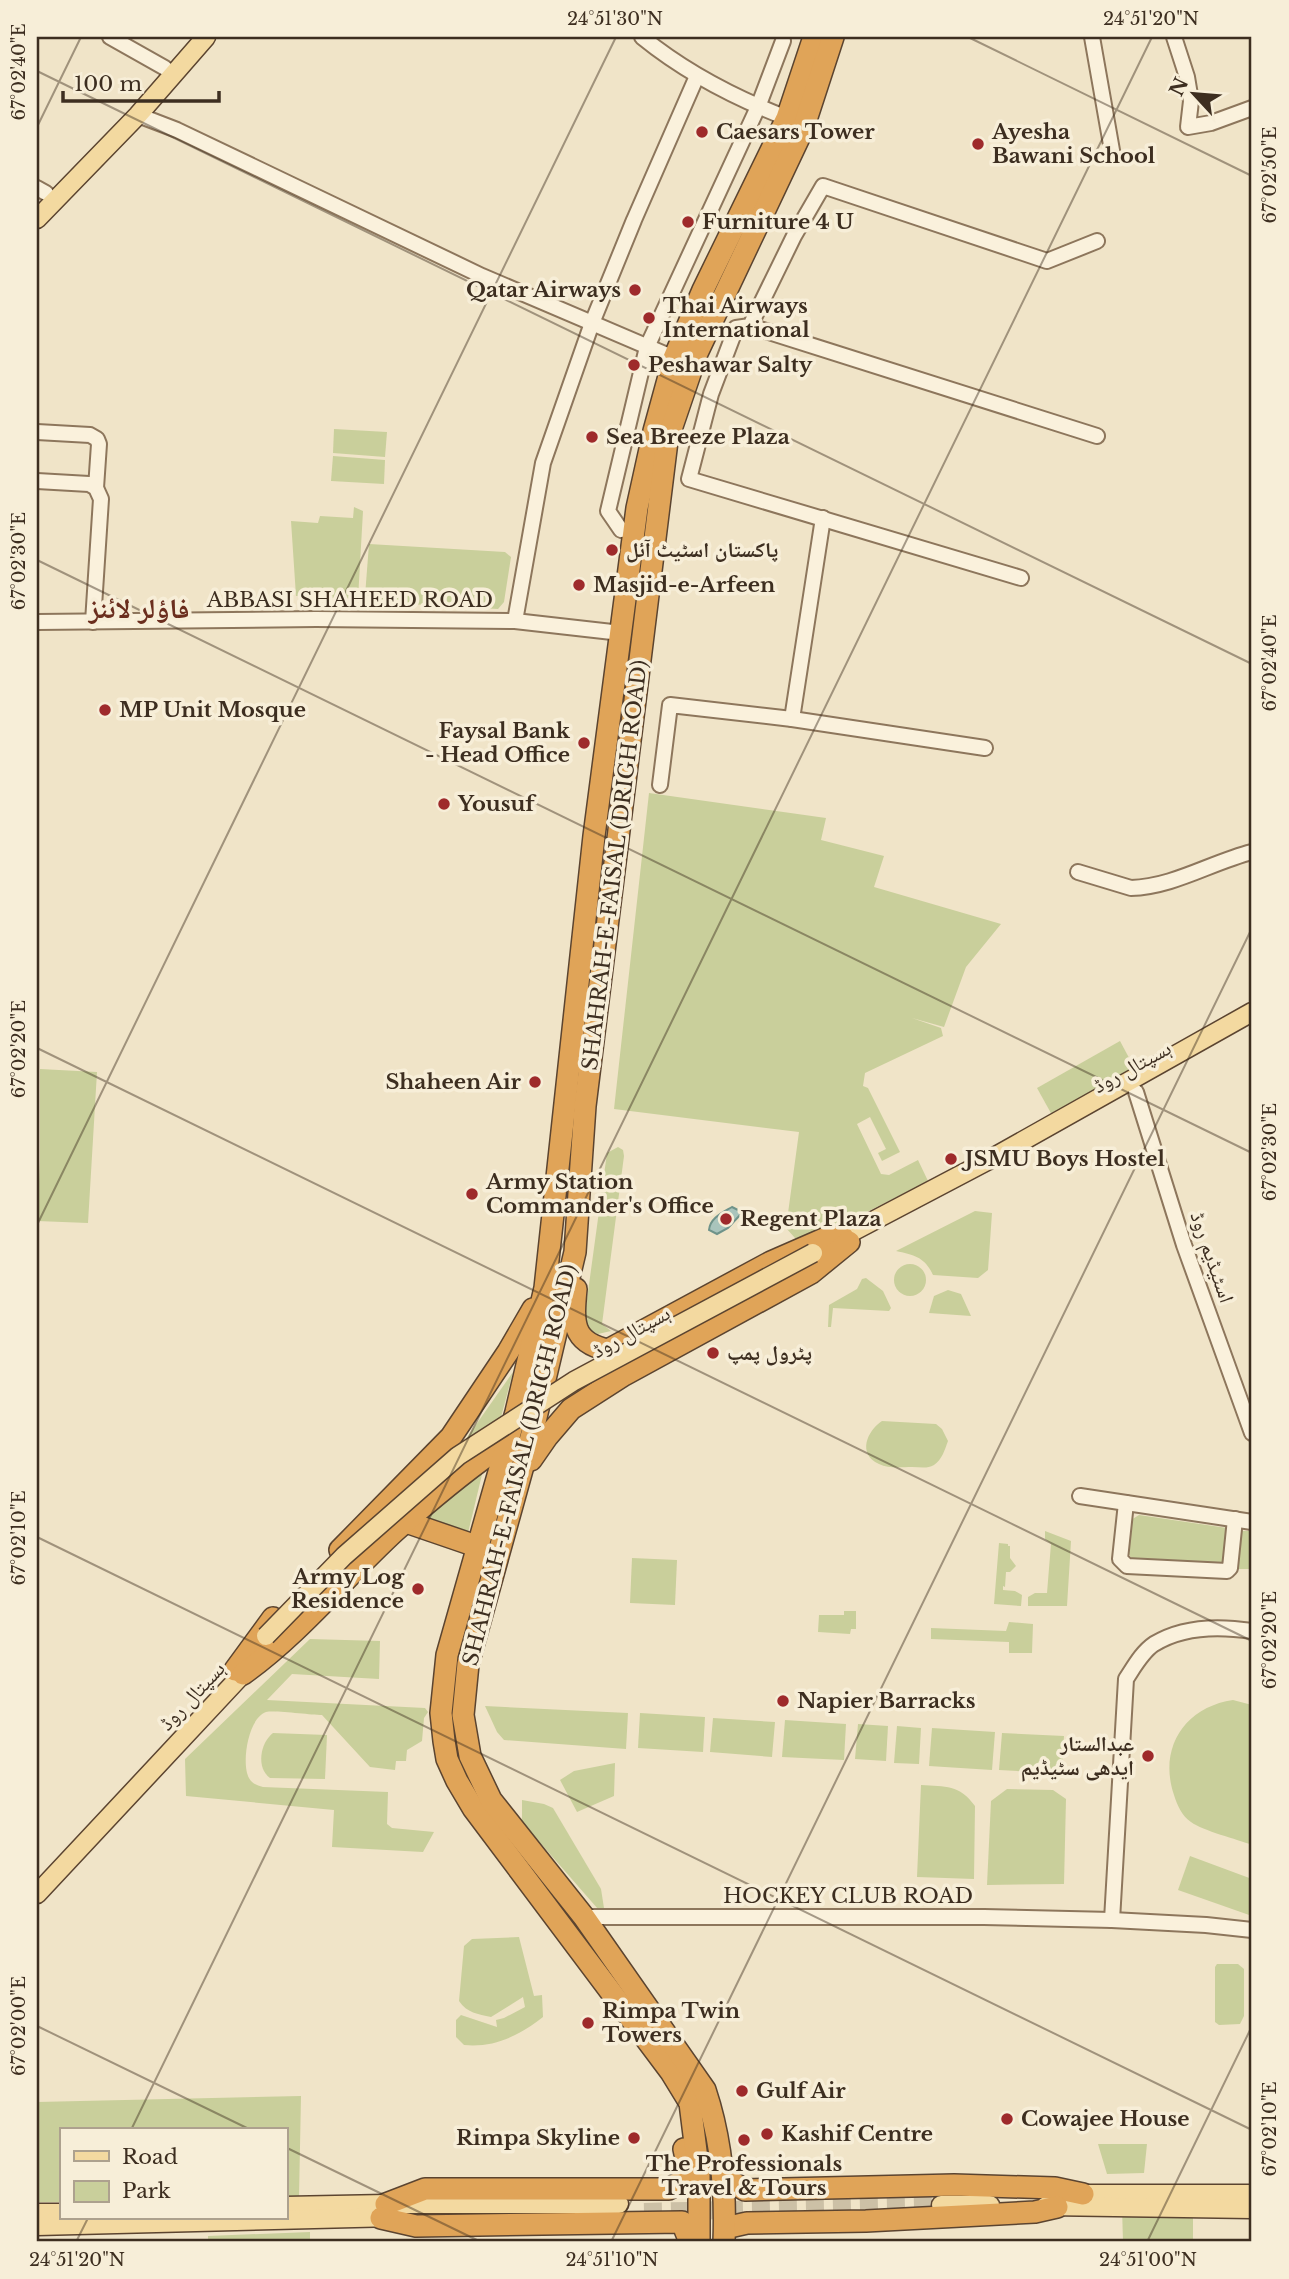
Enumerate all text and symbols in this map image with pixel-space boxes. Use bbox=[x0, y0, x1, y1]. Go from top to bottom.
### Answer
text: 24°51'30"N bbox=[567, 8, 663, 30]
text: 24°51'20"N bbox=[1103, 8, 1199, 30]
text: 67°02'40"E bbox=[8, 23, 30, 121]
scale bar bbox=[63, 60, 219, 104]
north arrow bbox=[1160, 60, 1230, 130]
text: 100 m bbox=[74, 71, 142, 97]
text: N bbox=[1165, 74, 1193, 100]
place label: Caesars Tower bbox=[716, 119, 875, 145]
place label: Ayesha Bawani School bbox=[991, 119, 1156, 169]
marker: Caesars Tower bbox=[694, 124, 710, 140]
text: 67°02'50"E bbox=[1259, 127, 1281, 223]
marker: Ayesha Bawani School bbox=[970, 136, 986, 152]
place label: Furniture 4 U bbox=[702, 209, 854, 235]
marker: Furniture 4 U bbox=[680, 214, 696, 230]
place label: Qatar Airways bbox=[466, 277, 621, 303]
marker: Qatar Airways bbox=[627, 282, 643, 298]
place label: Thai Airways International bbox=[663, 293, 810, 343]
marker: Thai Airways International bbox=[641, 310, 657, 326]
place label: Peshawar Salty bbox=[648, 352, 813, 378]
marker: Peshawar Salty bbox=[626, 357, 642, 373]
place label: Sea Breeze Plaza bbox=[606, 424, 790, 450]
marker: Sea Breeze Plaza bbox=[584, 429, 600, 445]
text: 67°02'30"E bbox=[8, 512, 30, 610]
place label: پاکستان اسٹیٹ آئل bbox=[626, 537, 778, 563]
marker: پاکستان اسٹیٹ آئل bbox=[604, 542, 620, 558]
place label: Masjid-e-Arfeen bbox=[593, 572, 775, 598]
marker: Masjid-e-Arfeen bbox=[571, 577, 587, 593]
street label: ABBASI SHAHEED ROAD bbox=[206, 587, 493, 613]
district label: فاؤلر لائنز bbox=[88, 591, 189, 626]
text: 67°02'40"E bbox=[1259, 614, 1281, 712]
street label: SHAHRAH-E-FAISAL (DRIGH ROAD) bbox=[577, 658, 653, 1072]
place label: MP Unit Mosque bbox=[119, 697, 306, 723]
marker: MP Unit Mosque bbox=[97, 702, 113, 718]
place label: Faysal Bank - Head Office bbox=[425, 718, 571, 768]
marker: Faysal Bank - Head Office bbox=[576, 735, 592, 751]
place label: Yousuf bbox=[457, 791, 537, 817]
marker: Yousuf bbox=[436, 796, 452, 812]
text: 67°02'20"E bbox=[8, 1000, 30, 1098]
street label: ہسپتال روڈ bbox=[1088, 1035, 1176, 1099]
place label: Shaheen Air bbox=[385, 1069, 522, 1095]
marker: Shaheen Air bbox=[527, 1074, 543, 1090]
text: 67°02'30"E bbox=[1259, 1103, 1281, 1201]
place label: JSMU Boys Hostel bbox=[961, 1146, 1166, 1172]
marker: JSMU Boys Hostel bbox=[943, 1151, 959, 1167]
place label: Army Station Commander's Office bbox=[485, 1169, 714, 1219]
marker: Army Station Commander's Office bbox=[464, 1186, 480, 1202]
place label: Regent Plaza bbox=[740, 1206, 882, 1232]
street label: اسٹیڈیم روڈ bbox=[1183, 1208, 1240, 1306]
marker: Regent Plaza bbox=[718, 1211, 734, 1227]
street label: SHAHRAH-E-FAISAL (DRIGH ROAD) bbox=[457, 1261, 583, 1669]
street label: ہسپتال روڈ bbox=[587, 1300, 675, 1364]
place label: پٹرول پمپ bbox=[727, 1340, 812, 1366]
marker: پٹرول پمپ bbox=[705, 1345, 721, 1361]
text: 67°02'10"E bbox=[8, 1490, 30, 1586]
place label: Army Log Residence bbox=[291, 1564, 405, 1614]
marker: Army Log Residence bbox=[410, 1581, 426, 1597]
text: 67°02'20"E bbox=[1259, 1591, 1281, 1689]
street label: ہسپتال روڈ bbox=[153, 1656, 231, 1736]
place label: Napier Barracks bbox=[797, 1688, 976, 1714]
marker: Napier Barracks bbox=[775, 1693, 791, 1709]
place label: عبدالستار ایدھی سٹیڈیم bbox=[1021, 1731, 1134, 1782]
marker: عبدالستار ایدھی سٹیڈیم bbox=[1140, 1748, 1156, 1764]
street label: HOCKEY CLUB ROAD bbox=[723, 1883, 973, 1909]
text: 67°02'00"E bbox=[8, 1976, 30, 2076]
place label: Rimpa Twin Towers bbox=[602, 1998, 740, 2048]
marker: Rimpa Twin Towers bbox=[580, 2015, 596, 2031]
place label: Gulf Air bbox=[756, 2078, 846, 2104]
text: 67°02'10"E bbox=[1259, 2081, 1281, 2177]
marker: Gulf Air bbox=[734, 2083, 750, 2099]
place label: Cowajee House bbox=[1021, 2106, 1189, 2132]
marker: Cowajee House bbox=[999, 2111, 1015, 2127]
place label: Kashif Centre bbox=[781, 2121, 933, 2147]
place label: Rimpa Skyline bbox=[456, 2125, 620, 2151]
marker: Kashif Centre bbox=[759, 2126, 775, 2142]
legend bbox=[60, 2128, 287, 2220]
marker: Rimpa Skyline bbox=[626, 2130, 642, 2146]
marker: The Professionals Travel & Tours bbox=[736, 2132, 752, 2148]
text: Road bbox=[122, 2144, 178, 2170]
place label: The Professionals Travel & Tours bbox=[646, 2151, 842, 2201]
text: Park bbox=[122, 2178, 171, 2204]
text: 24°51'20"N bbox=[29, 2249, 125, 2271]
text: 24°51'10"N bbox=[565, 2249, 659, 2271]
text: 24°51'00"N bbox=[1099, 2249, 1197, 2271]

